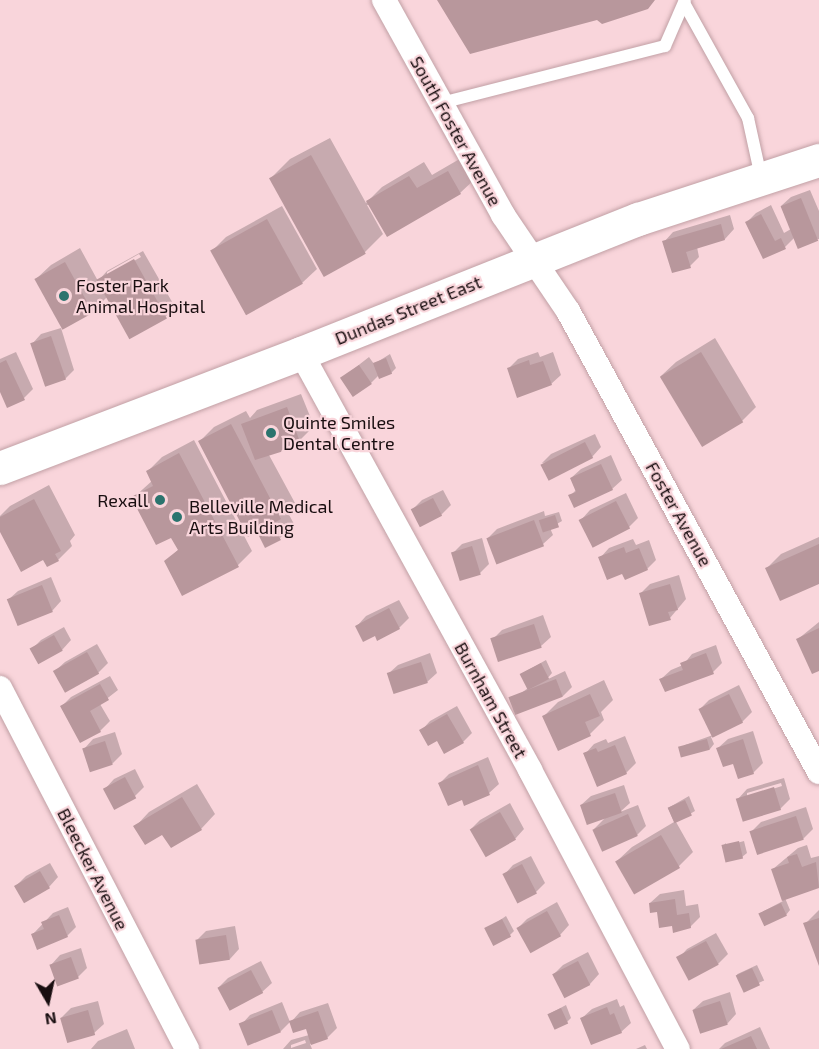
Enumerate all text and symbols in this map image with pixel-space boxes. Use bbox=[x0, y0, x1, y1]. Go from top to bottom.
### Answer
street label: South Foster Avenue bbox=[406, 52, 506, 210]
street label: Dundas Street East bbox=[332, 271, 484, 349]
place label: Foster Park Animal Hospital bbox=[76, 275, 206, 318]
marker: Foster Park Animal Hospital bbox=[57, 289, 71, 303]
place label: Quinte Smiles Dental Centre bbox=[283, 412, 395, 454]
marker: Quinte Smiles Dental Centre bbox=[264, 426, 278, 440]
street label: Foster Avenue bbox=[641, 458, 717, 570]
place label: Rexall bbox=[97, 489, 148, 511]
marker: Rexall bbox=[153, 493, 167, 507]
place label: Belleville Medical Arts Building bbox=[189, 496, 333, 538]
marker: Belleville Medical Arts Building bbox=[170, 510, 184, 524]
street label: Burnham Street bbox=[450, 638, 532, 762]
street label: Bleecker Avenue bbox=[53, 804, 133, 934]
north arrow bbox=[18, 971, 78, 1031]
text: N bbox=[44, 1009, 58, 1030]

